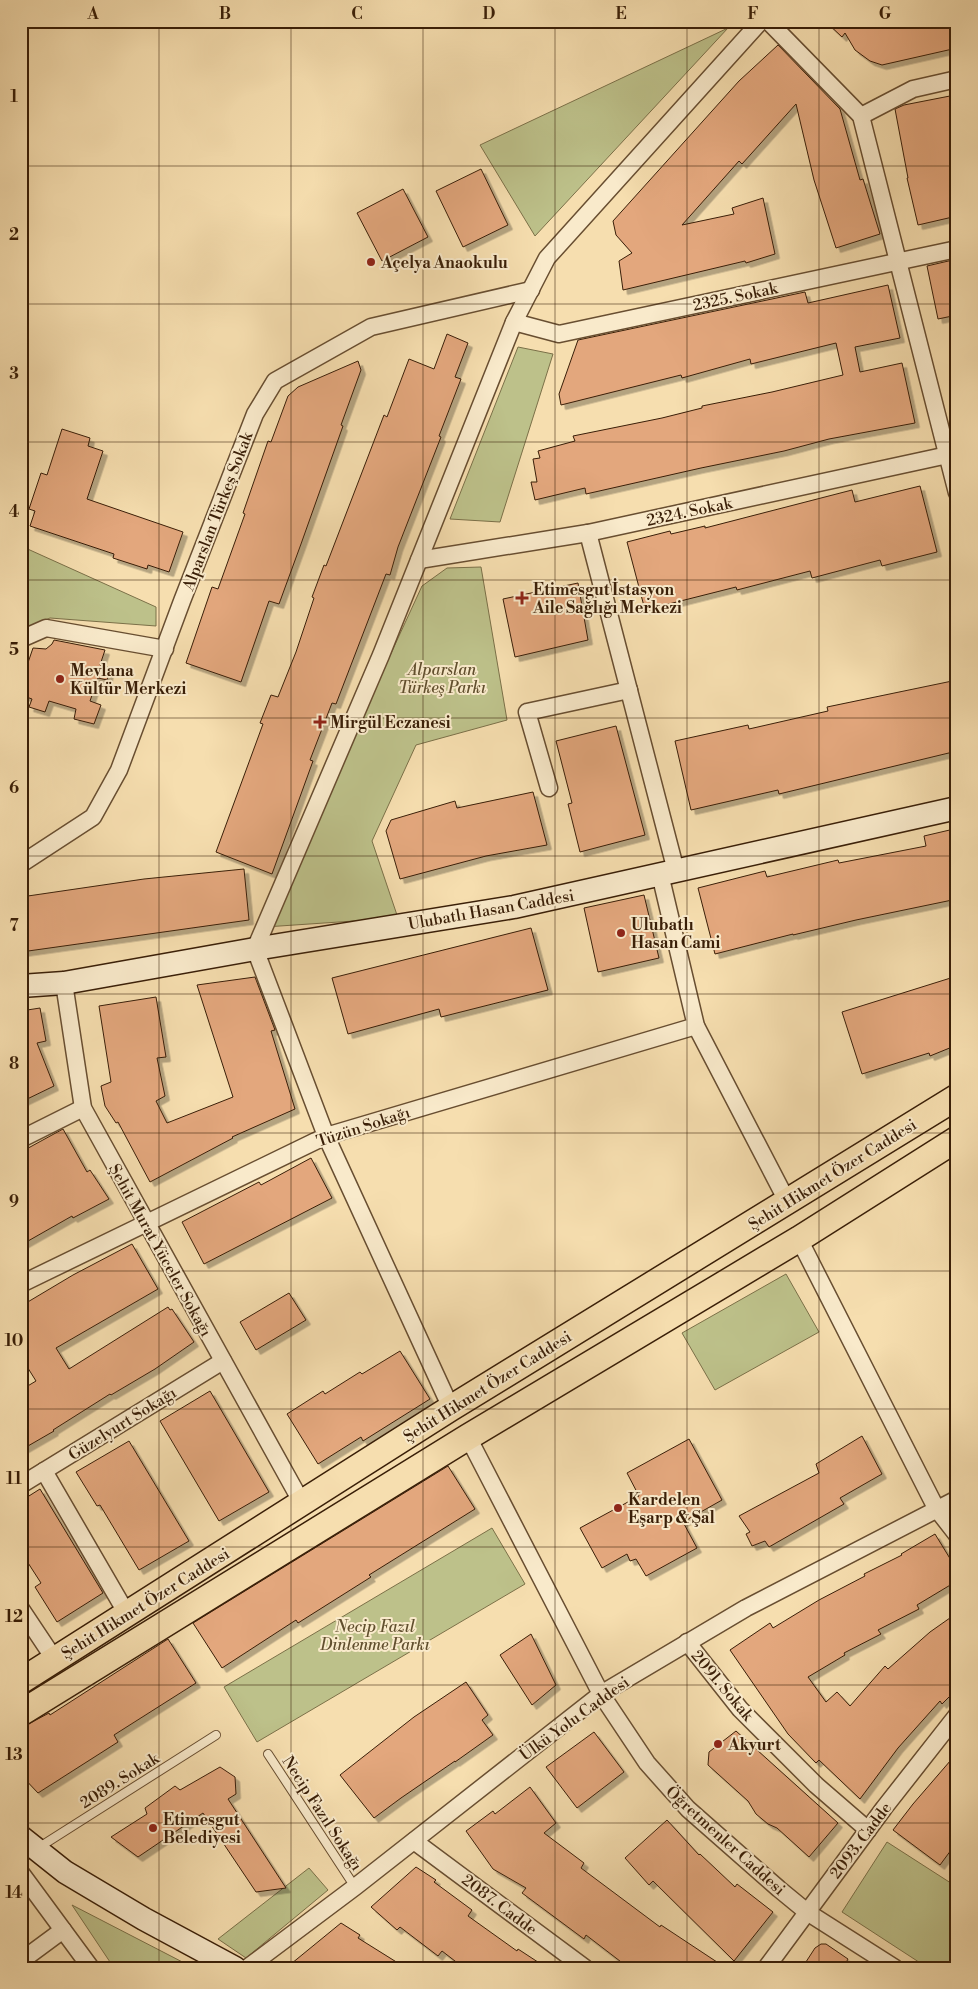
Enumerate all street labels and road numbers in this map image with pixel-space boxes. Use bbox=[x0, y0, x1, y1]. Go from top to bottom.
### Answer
street label: 2325. Sokak bbox=[691, 278, 781, 316]
street label: Alparslan Türkeş Sokak bbox=[178, 428, 258, 595]
street label: 2324. Sokak bbox=[645, 493, 736, 531]
street label: Ulubatlı Hasan Caddesi bbox=[406, 886, 576, 934]
street label: Tüzün Sokağı bbox=[314, 1102, 413, 1152]
street label: Şehit Hikmet Özer Caddesi bbox=[744, 1113, 920, 1235]
street label: Şehit Murat Yüceler Sokağı bbox=[104, 1161, 216, 1340]
street label: Şehit Hikmet Özer Caddesi bbox=[399, 1325, 575, 1447]
street label: Güzelyurt Sokağı bbox=[65, 1383, 180, 1465]
street label: Şehit Hikmet Özer Caddesi bbox=[57, 1542, 233, 1664]
street label: 2091. Sokak bbox=[687, 1646, 759, 1726]
street label: Ülkü Yolu Caddesi bbox=[515, 1671, 633, 1765]
street label: 2089. Sokak bbox=[76, 1748, 164, 1813]
street label: Necip Fazıl Sokağı bbox=[278, 1752, 367, 1875]
street label: Öğretmenler Caddesi bbox=[661, 1780, 791, 1900]
street label: 2093. Cadde bbox=[826, 1798, 896, 1883]
street label: 2087. Cadde bbox=[458, 1870, 541, 1940]

